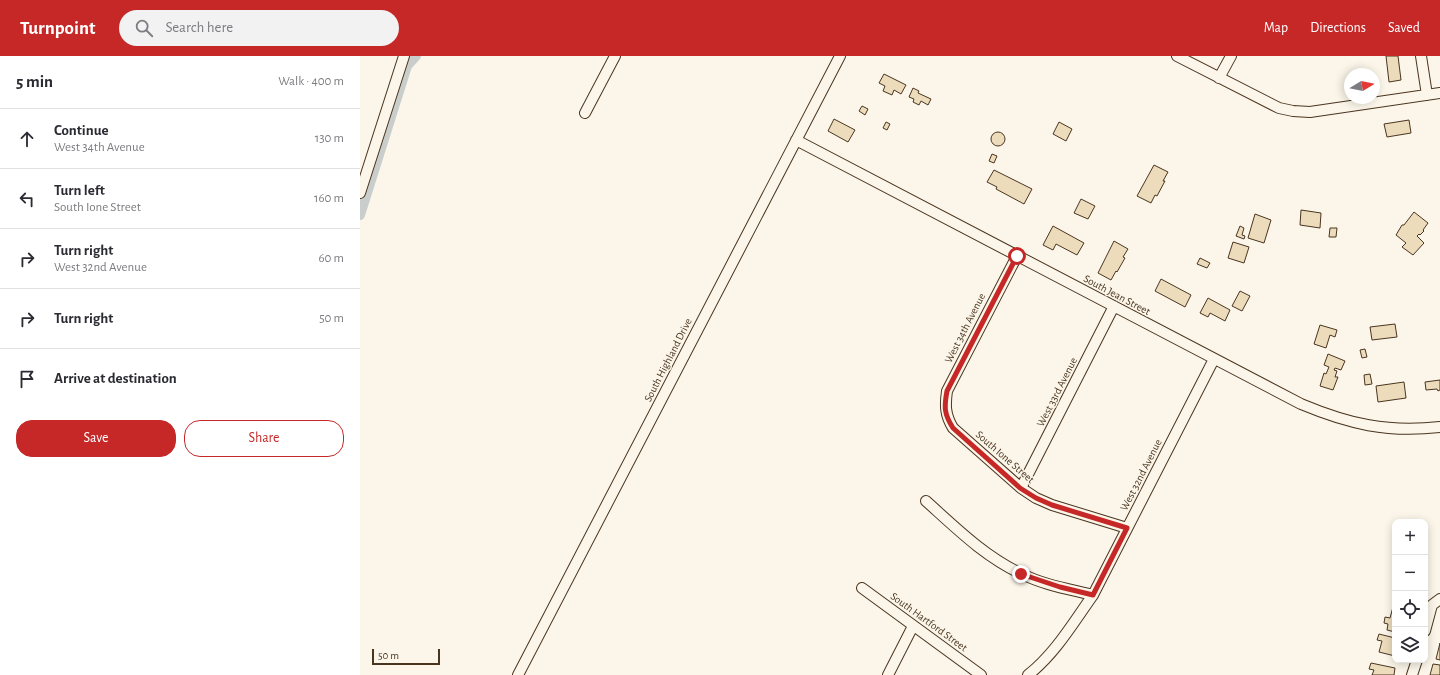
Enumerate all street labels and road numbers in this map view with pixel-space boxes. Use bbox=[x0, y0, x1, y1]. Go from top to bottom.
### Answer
street label: South Jean Street bbox=[1082, 273, 1153, 317]
street label: West 34th Avenue bbox=[943, 291, 987, 365]
street label: South Highland Drive bbox=[642, 316, 694, 404]
street label: West 33rd Avenue bbox=[1035, 356, 1079, 428]
street label: South Ione Street bbox=[974, 429, 1037, 486]
street label: West 32nd Avenue bbox=[1118, 437, 1164, 513]
street label: South Hartford Street bbox=[889, 591, 970, 654]

